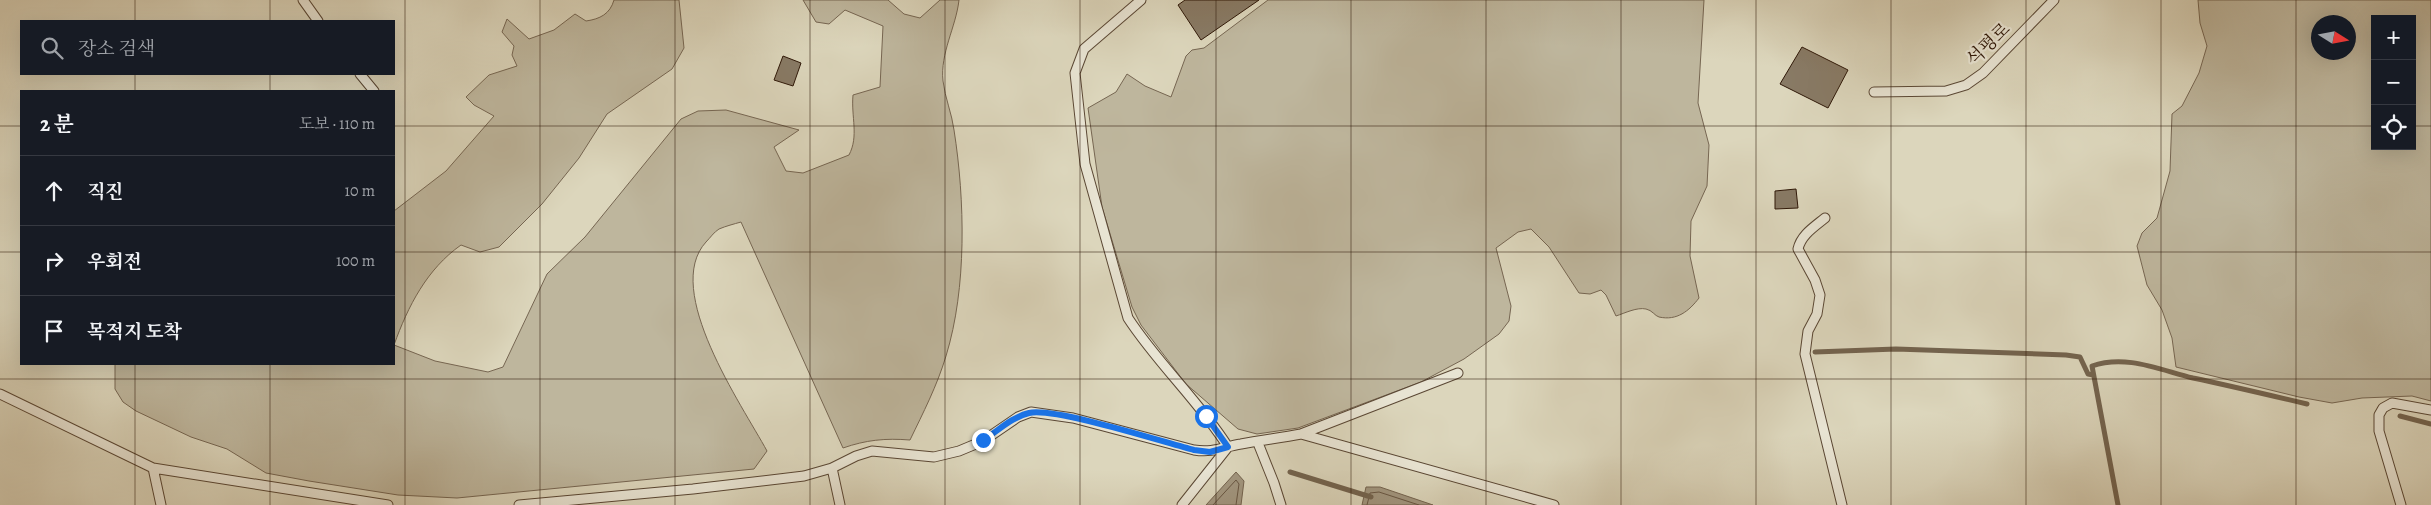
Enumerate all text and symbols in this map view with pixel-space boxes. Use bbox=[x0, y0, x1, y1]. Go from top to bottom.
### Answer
north arrow bbox=[2311, 15, 2356, 60]
map controls bbox=[2371, 15, 2416, 150]
button: + bbox=[2371, 15, 2416, 60]
street label: 석평로 bbox=[1961, 17, 2015, 71]
search box bbox=[20, 20, 395, 75]
icon: search bbox=[38, 34, 66, 62]
text: 장소 검색 bbox=[78, 36, 155, 62]
button: − bbox=[2371, 60, 2416, 105]
button: locate bbox=[2371, 105, 2416, 150]
text: 2 분 bbox=[40, 110, 74, 138]
text: 도보 · 110 m bbox=[299, 113, 375, 135]
icon: ahead bbox=[40, 177, 68, 205]
text: 직진 bbox=[87, 179, 124, 205]
text: 10 m bbox=[345, 180, 375, 202]
icon: right bbox=[40, 247, 68, 275]
text: 우회전 bbox=[87, 249, 142, 275]
text: 100 m bbox=[336, 250, 375, 272]
icon: arrive bbox=[40, 317, 68, 345]
text: 목적지 도착 bbox=[87, 319, 182, 345]
route start bbox=[1195, 405, 1218, 428]
route end bbox=[972, 429, 995, 452]

